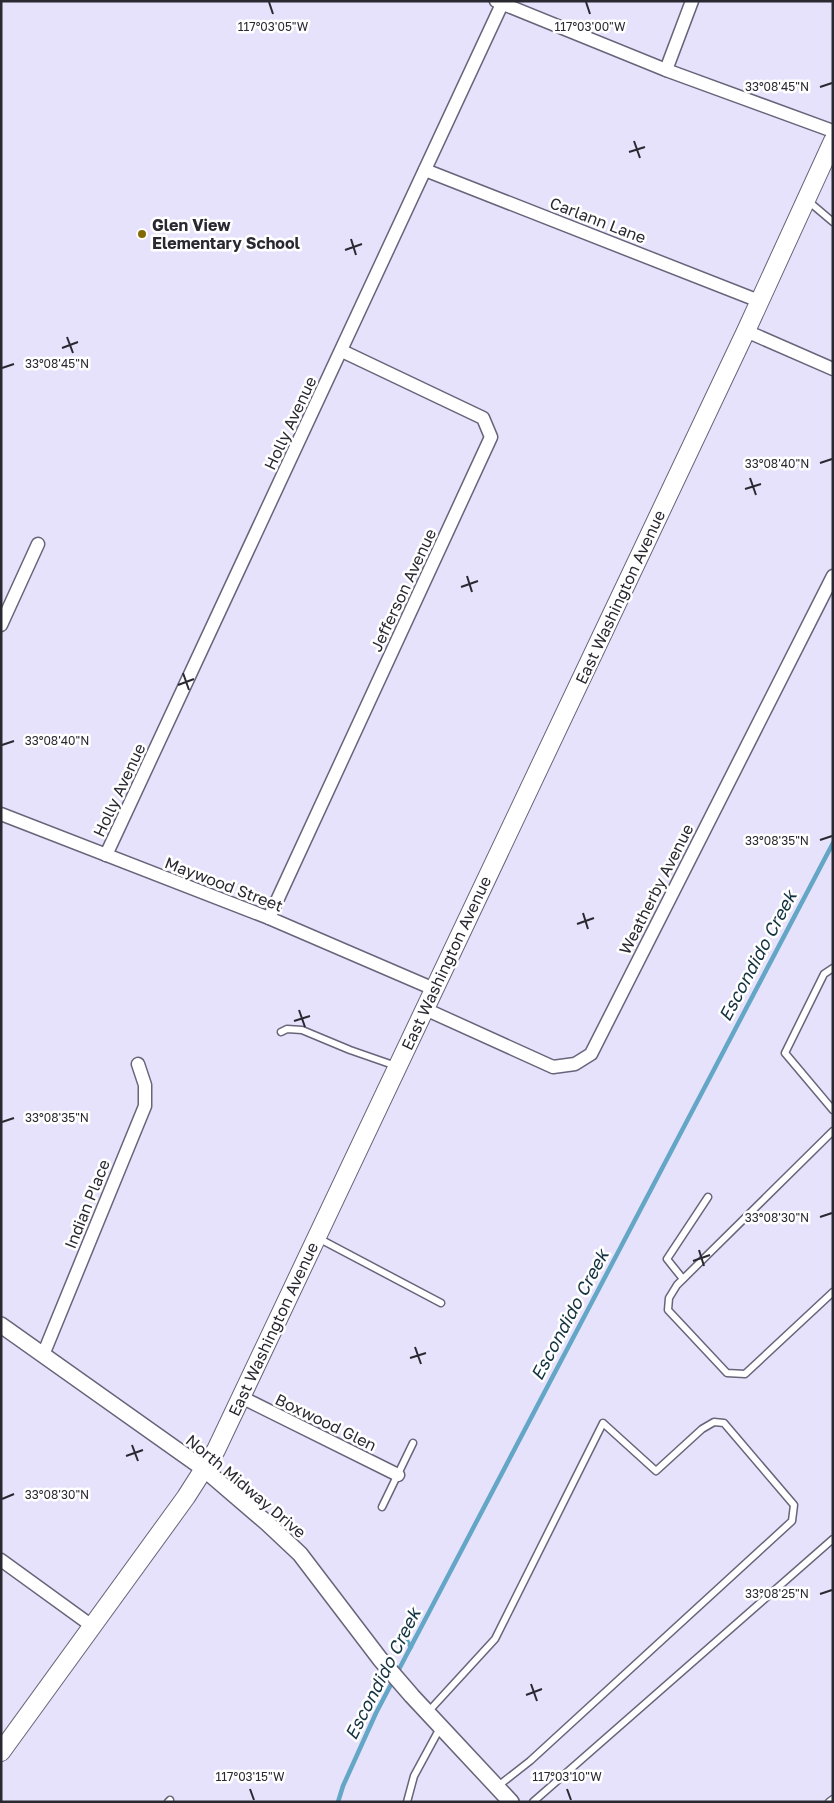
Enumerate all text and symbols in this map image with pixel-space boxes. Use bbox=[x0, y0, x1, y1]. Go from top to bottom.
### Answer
text: 117°03'05"W bbox=[238, 19, 309, 34]
text: 117°03'00"W bbox=[554, 19, 626, 34]
text: 33°08'45"N bbox=[745, 79, 809, 94]
street label: Carlann Lane bbox=[547, 192, 649, 248]
place label: Glen View Elementary School bbox=[152, 215, 301, 253]
marker: Glen View Elementary School bbox=[136, 228, 148, 240]
text: 33°08'45"N bbox=[25, 356, 89, 371]
street label: Holly Avenue bbox=[260, 373, 320, 473]
text: 33°08'40"N bbox=[745, 456, 809, 471]
street label: East Washington Avenue bbox=[571, 507, 669, 687]
street label: Jefferson Avenue bbox=[366, 525, 440, 655]
text: 33°08'40"N bbox=[25, 733, 89, 748]
street label: Holly Avenue bbox=[89, 740, 149, 840]
street label: Weatherby Avenue bbox=[614, 820, 698, 958]
text: 33°08'35"N bbox=[745, 833, 809, 848]
street label: Maywood Street bbox=[162, 852, 286, 916]
street label: East Washington Avenue bbox=[397, 873, 495, 1053]
water label: Escondido Creek bbox=[713, 885, 802, 1025]
text: 33°08'35"N bbox=[25, 1110, 89, 1125]
street label: Indian Place bbox=[60, 1156, 114, 1252]
text: 33°08'30"N bbox=[745, 1210, 809, 1225]
street label: East Washington Avenue bbox=[224, 1239, 322, 1419]
water label: Escondido Creek bbox=[525, 1244, 614, 1384]
street label: Boxwood Glen bbox=[272, 1389, 380, 1455]
street label: North Midway Drive bbox=[182, 1430, 310, 1542]
text: 33°08'30"N bbox=[25, 1487, 89, 1502]
text: 33°08'25"N bbox=[745, 1586, 809, 1601]
water label: Escondido Creek bbox=[339, 1603, 426, 1743]
text: 117°03'15"W bbox=[215, 1769, 285, 1784]
text: 117°03'10"W bbox=[532, 1769, 602, 1784]

